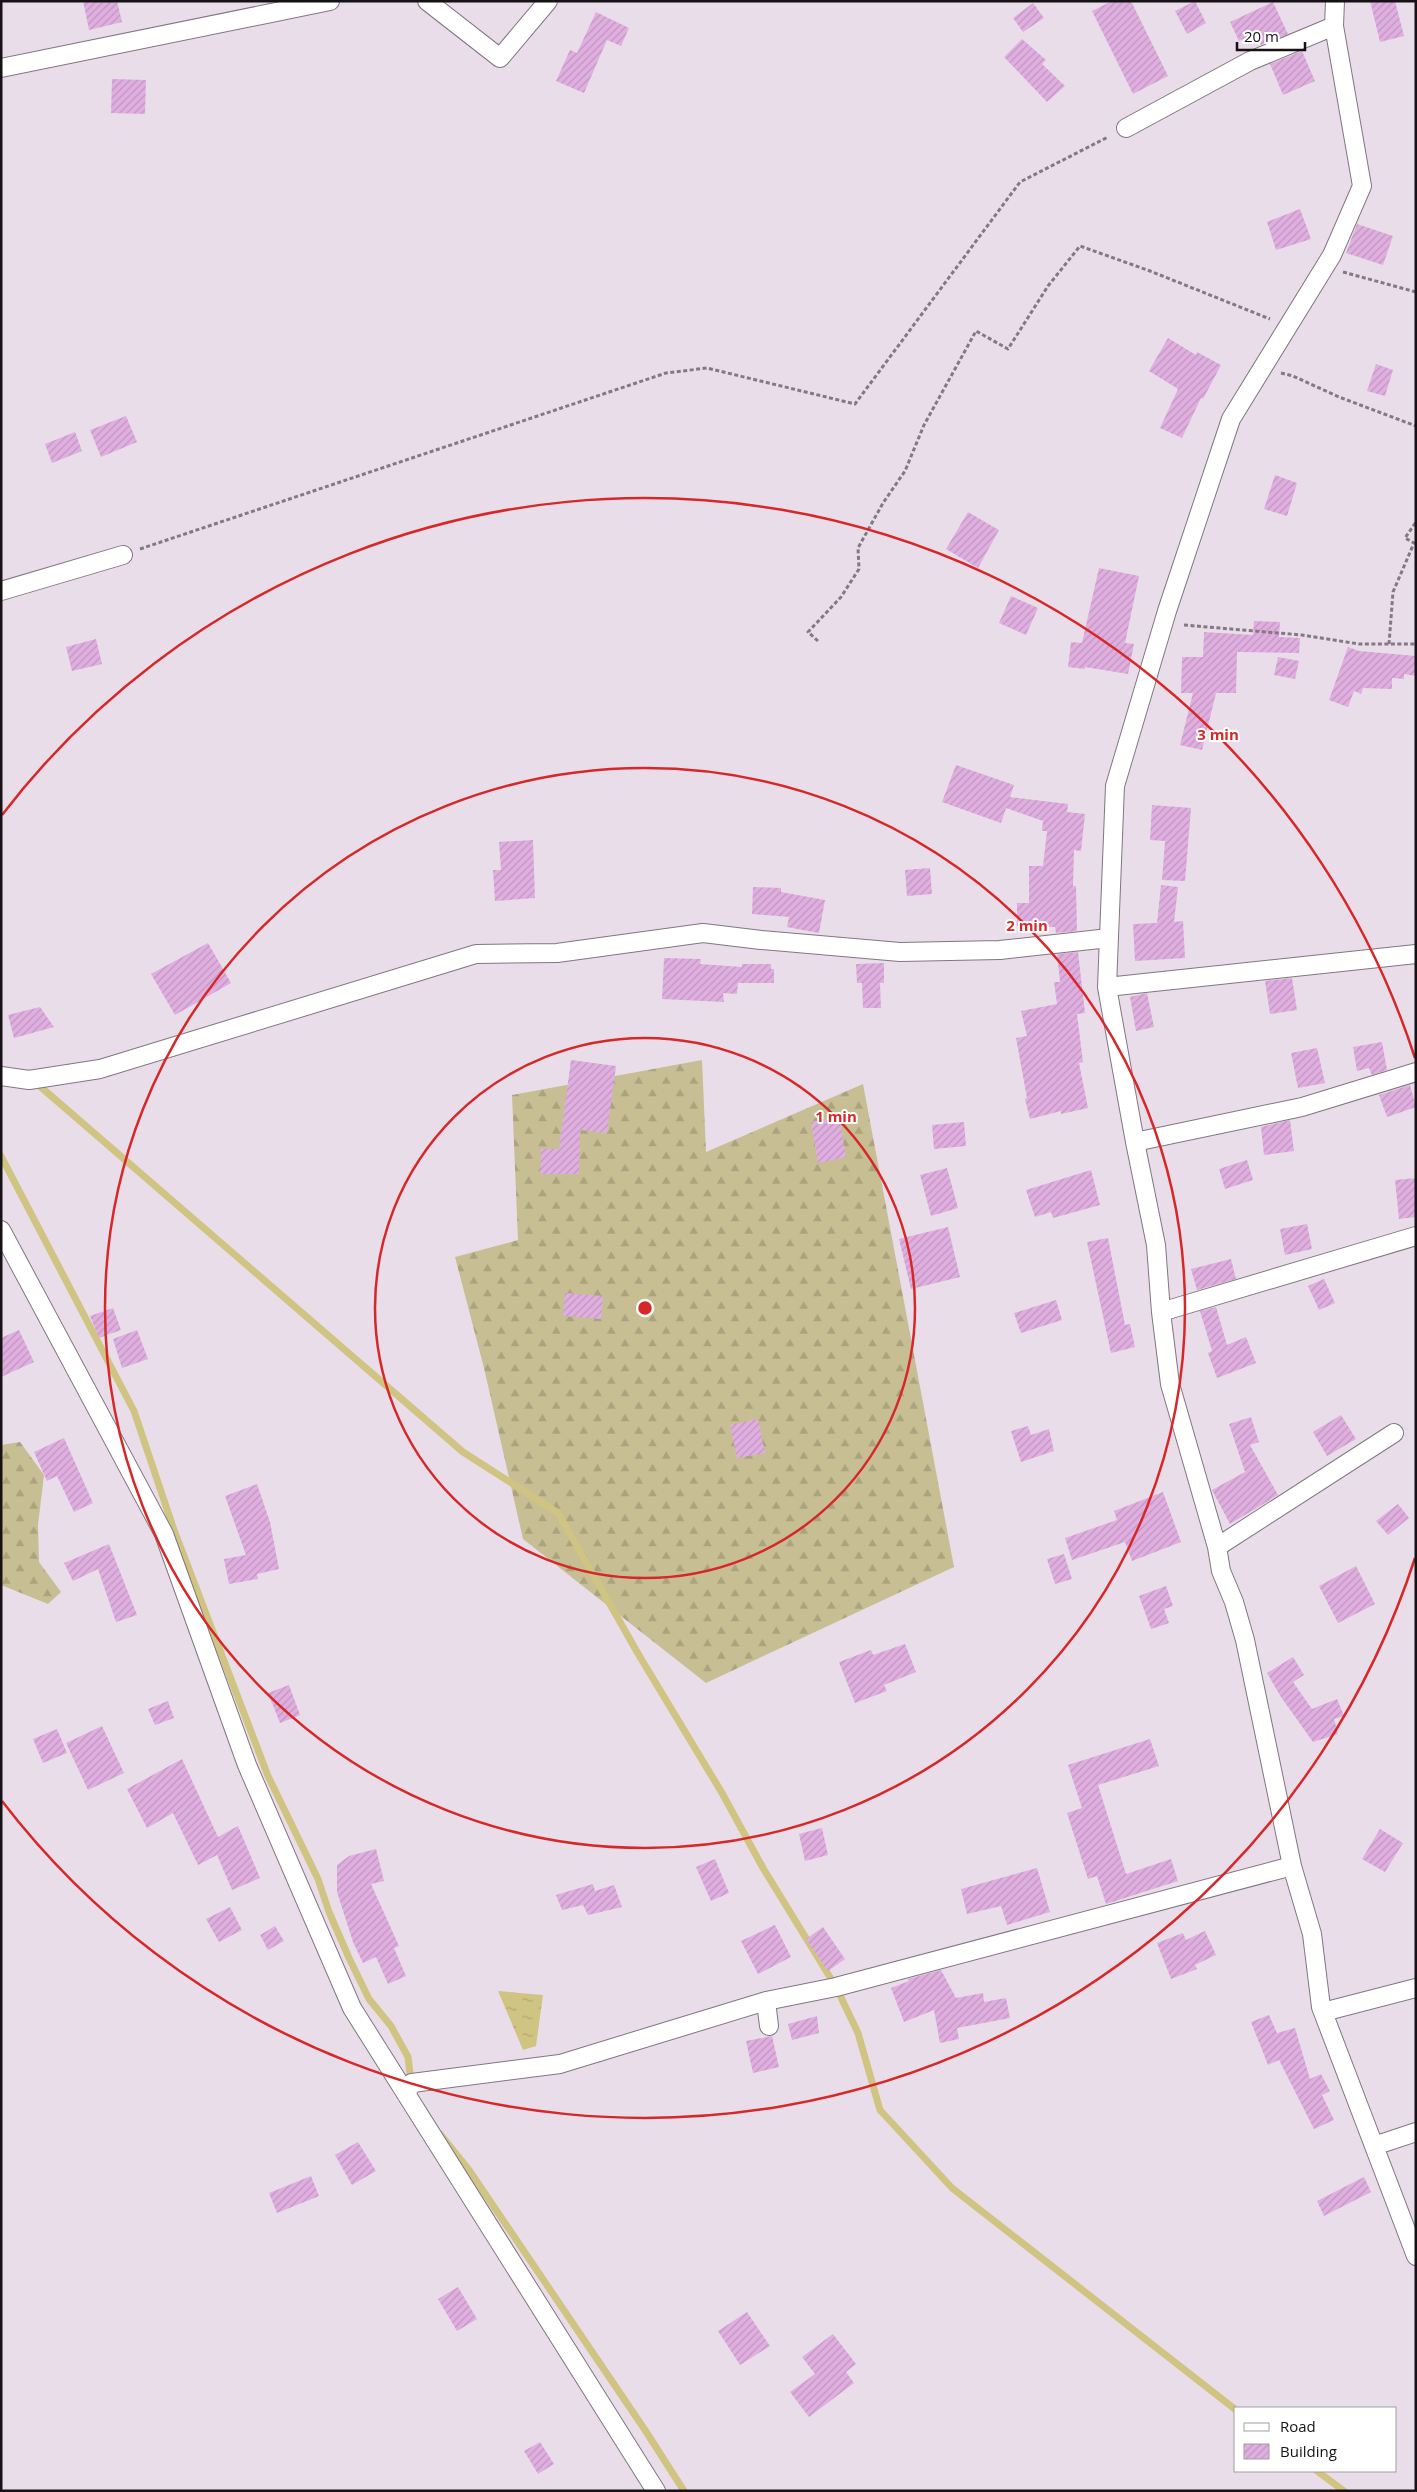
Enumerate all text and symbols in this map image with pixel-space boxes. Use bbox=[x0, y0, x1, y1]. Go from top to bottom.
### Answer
scale bar bbox=[1237, 20, 1304, 52]
text: 20 m bbox=[1244, 26, 1279, 46]
text: 3 min bbox=[1197, 724, 1239, 744]
text: 2 min bbox=[1006, 915, 1048, 935]
text: 1 min bbox=[815, 1106, 857, 1126]
centre of rings bbox=[636, 1299, 654, 1317]
legend bbox=[1234, 2407, 1397, 2472]
text: Road bbox=[1280, 2416, 1316, 2436]
text: Building bbox=[1280, 2441, 1337, 2461]

